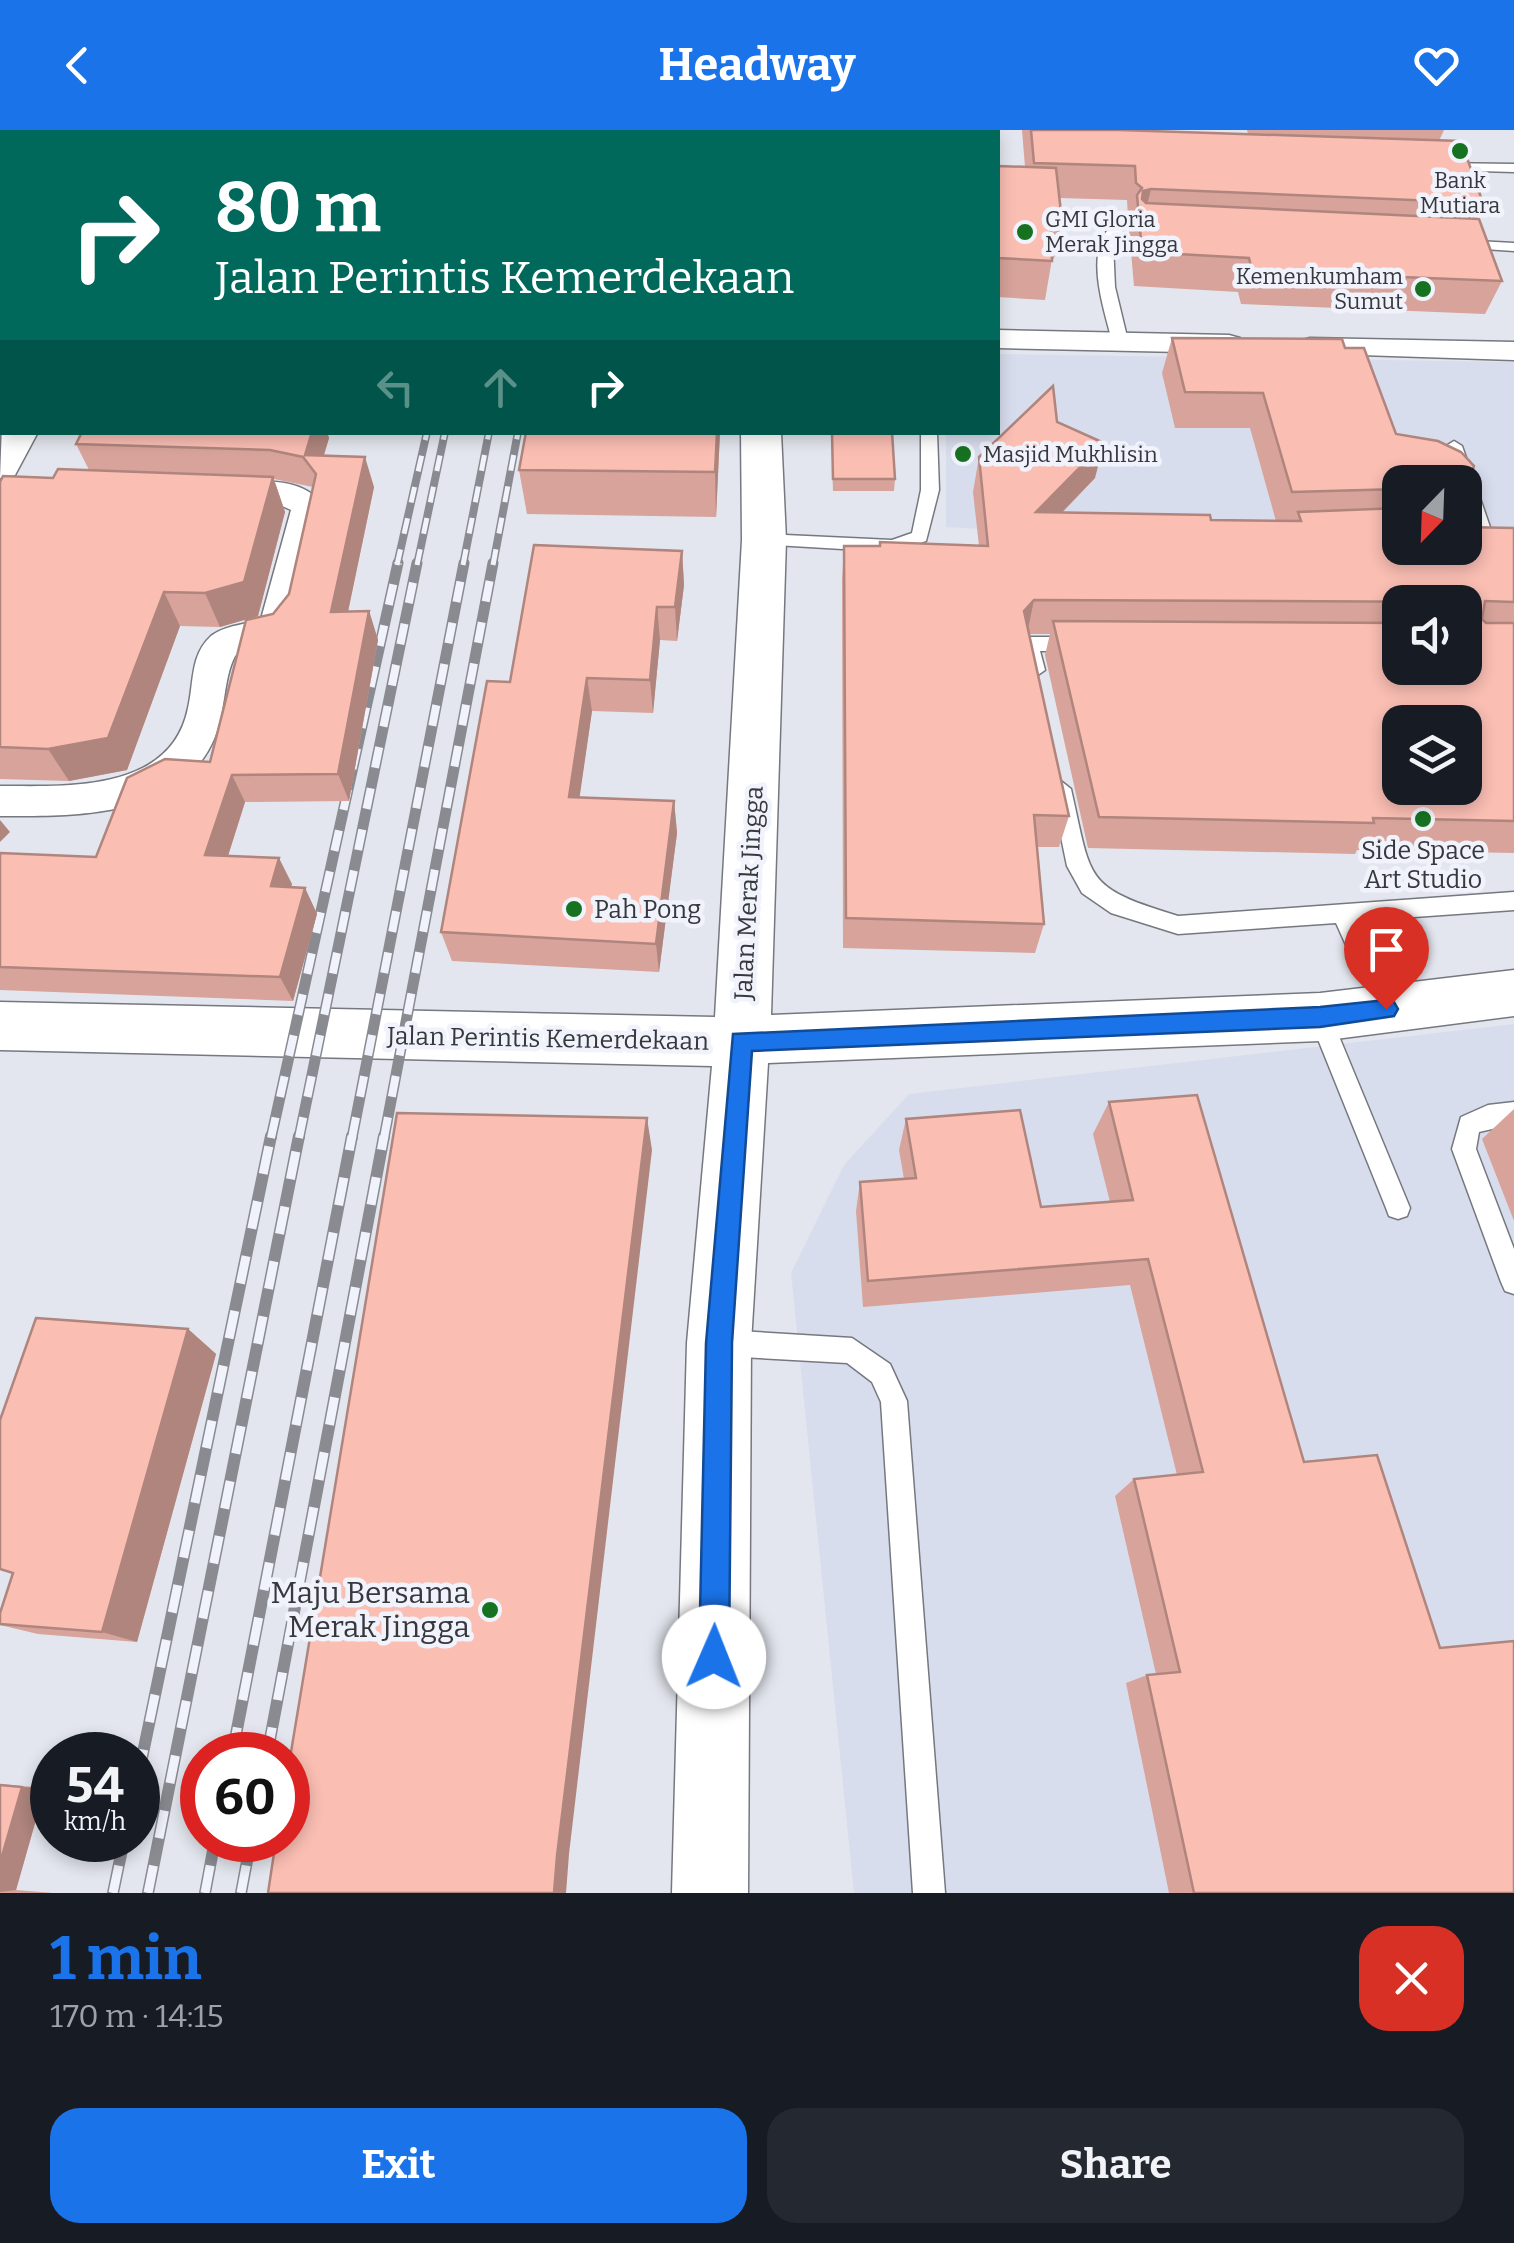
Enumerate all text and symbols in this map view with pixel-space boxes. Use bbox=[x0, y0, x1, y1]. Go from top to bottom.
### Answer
icon: back bbox=[50, 38, 105, 93]
text: Headway bbox=[659, 38, 855, 92]
icon: heart bbox=[1409, 38, 1464, 93]
marker: Bank Mutiara bbox=[1449, 140, 1471, 162]
text: 80 m bbox=[215, 166, 381, 250]
place label: Bank Mutiara bbox=[1420, 167, 1500, 219]
icon: right bbox=[50, 170, 180, 300]
place label: GMI Gloria Merak Jingga bbox=[1045, 206, 1179, 258]
marker: GMI Gloria Merak Jingga bbox=[1014, 221, 1036, 243]
text: Jalan Perintis Kemerdekaan bbox=[215, 251, 794, 305]
place label: Kemenkumham Sumut bbox=[1236, 263, 1403, 315]
marker: Kemenkumham Sumut bbox=[1412, 278, 1434, 300]
icon: left bbox=[368, 360, 423, 415]
icon: ahead bbox=[473, 360, 528, 415]
icon: right bbox=[578, 360, 633, 415]
place label: Masjid Mukhlisin bbox=[983, 441, 1158, 468]
marker: Masjid Mukhlisin bbox=[952, 443, 974, 465]
north arrow bbox=[1382, 465, 1482, 565]
map controls bbox=[1382, 465, 1482, 805]
button: sound bbox=[1382, 585, 1482, 685]
button: layers bbox=[1382, 705, 1482, 805]
street label: Jalan Merak Jingga bbox=[728, 785, 770, 1002]
marker: Side Space Art Studio bbox=[1412, 808, 1434, 830]
place label: Side Space Art Studio bbox=[1361, 836, 1485, 895]
place label: Pah Pong bbox=[594, 895, 701, 925]
marker: Pah Pong bbox=[563, 898, 585, 920]
pin bbox=[1344, 907, 1429, 1010]
icon: arrive bbox=[1359, 922, 1414, 977]
street label: Jalan Perintis Kemerdekaan bbox=[386, 1021, 709, 1057]
place label: Maju Bersama Merak Jingga bbox=[271, 1575, 470, 1645]
marker: Maju Bersama Merak Jingga bbox=[479, 1599, 501, 1621]
position arrow bbox=[662, 1605, 766, 1709]
speed limit sign: 60 bbox=[180, 1732, 310, 1862]
text: 54 bbox=[66, 1755, 124, 1815]
text: km/h bbox=[64, 1807, 126, 1837]
text: 1 min bbox=[50, 1923, 202, 1995]
button: close bbox=[1359, 1926, 1464, 2031]
text: 170 m · 14:15 bbox=[50, 1997, 224, 2035]
button: Exit bbox=[50, 2108, 747, 2223]
button: Share bbox=[767, 2108, 1464, 2223]

